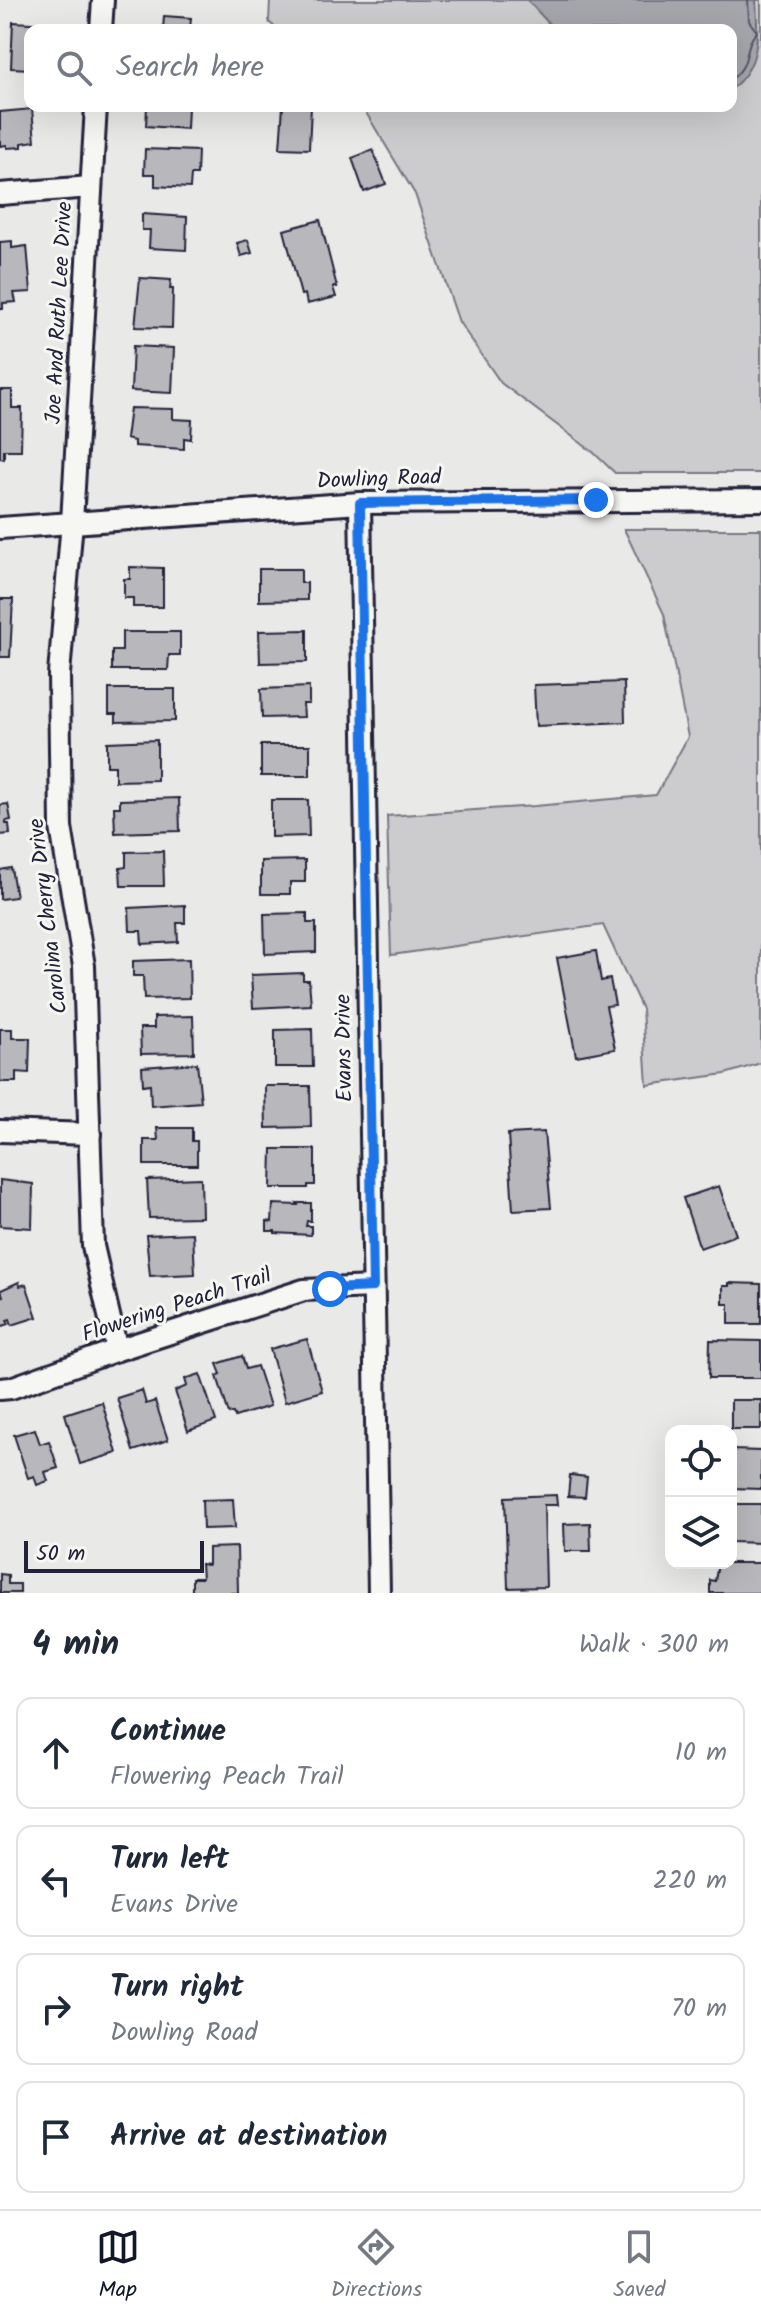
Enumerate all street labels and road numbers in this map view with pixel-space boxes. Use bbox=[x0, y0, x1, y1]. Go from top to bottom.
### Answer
street label: Joe And Ruth Lee Drive bbox=[37, 201, 83, 425]
street label: Dowling Road bbox=[316, 460, 443, 500]
street label: Carolina Cherry Drive bbox=[20, 816, 78, 1016]
street label: Evans Drive bbox=[327, 993, 363, 1102]
street label: Flowering Peach Trail bbox=[78, 1259, 277, 1353]

